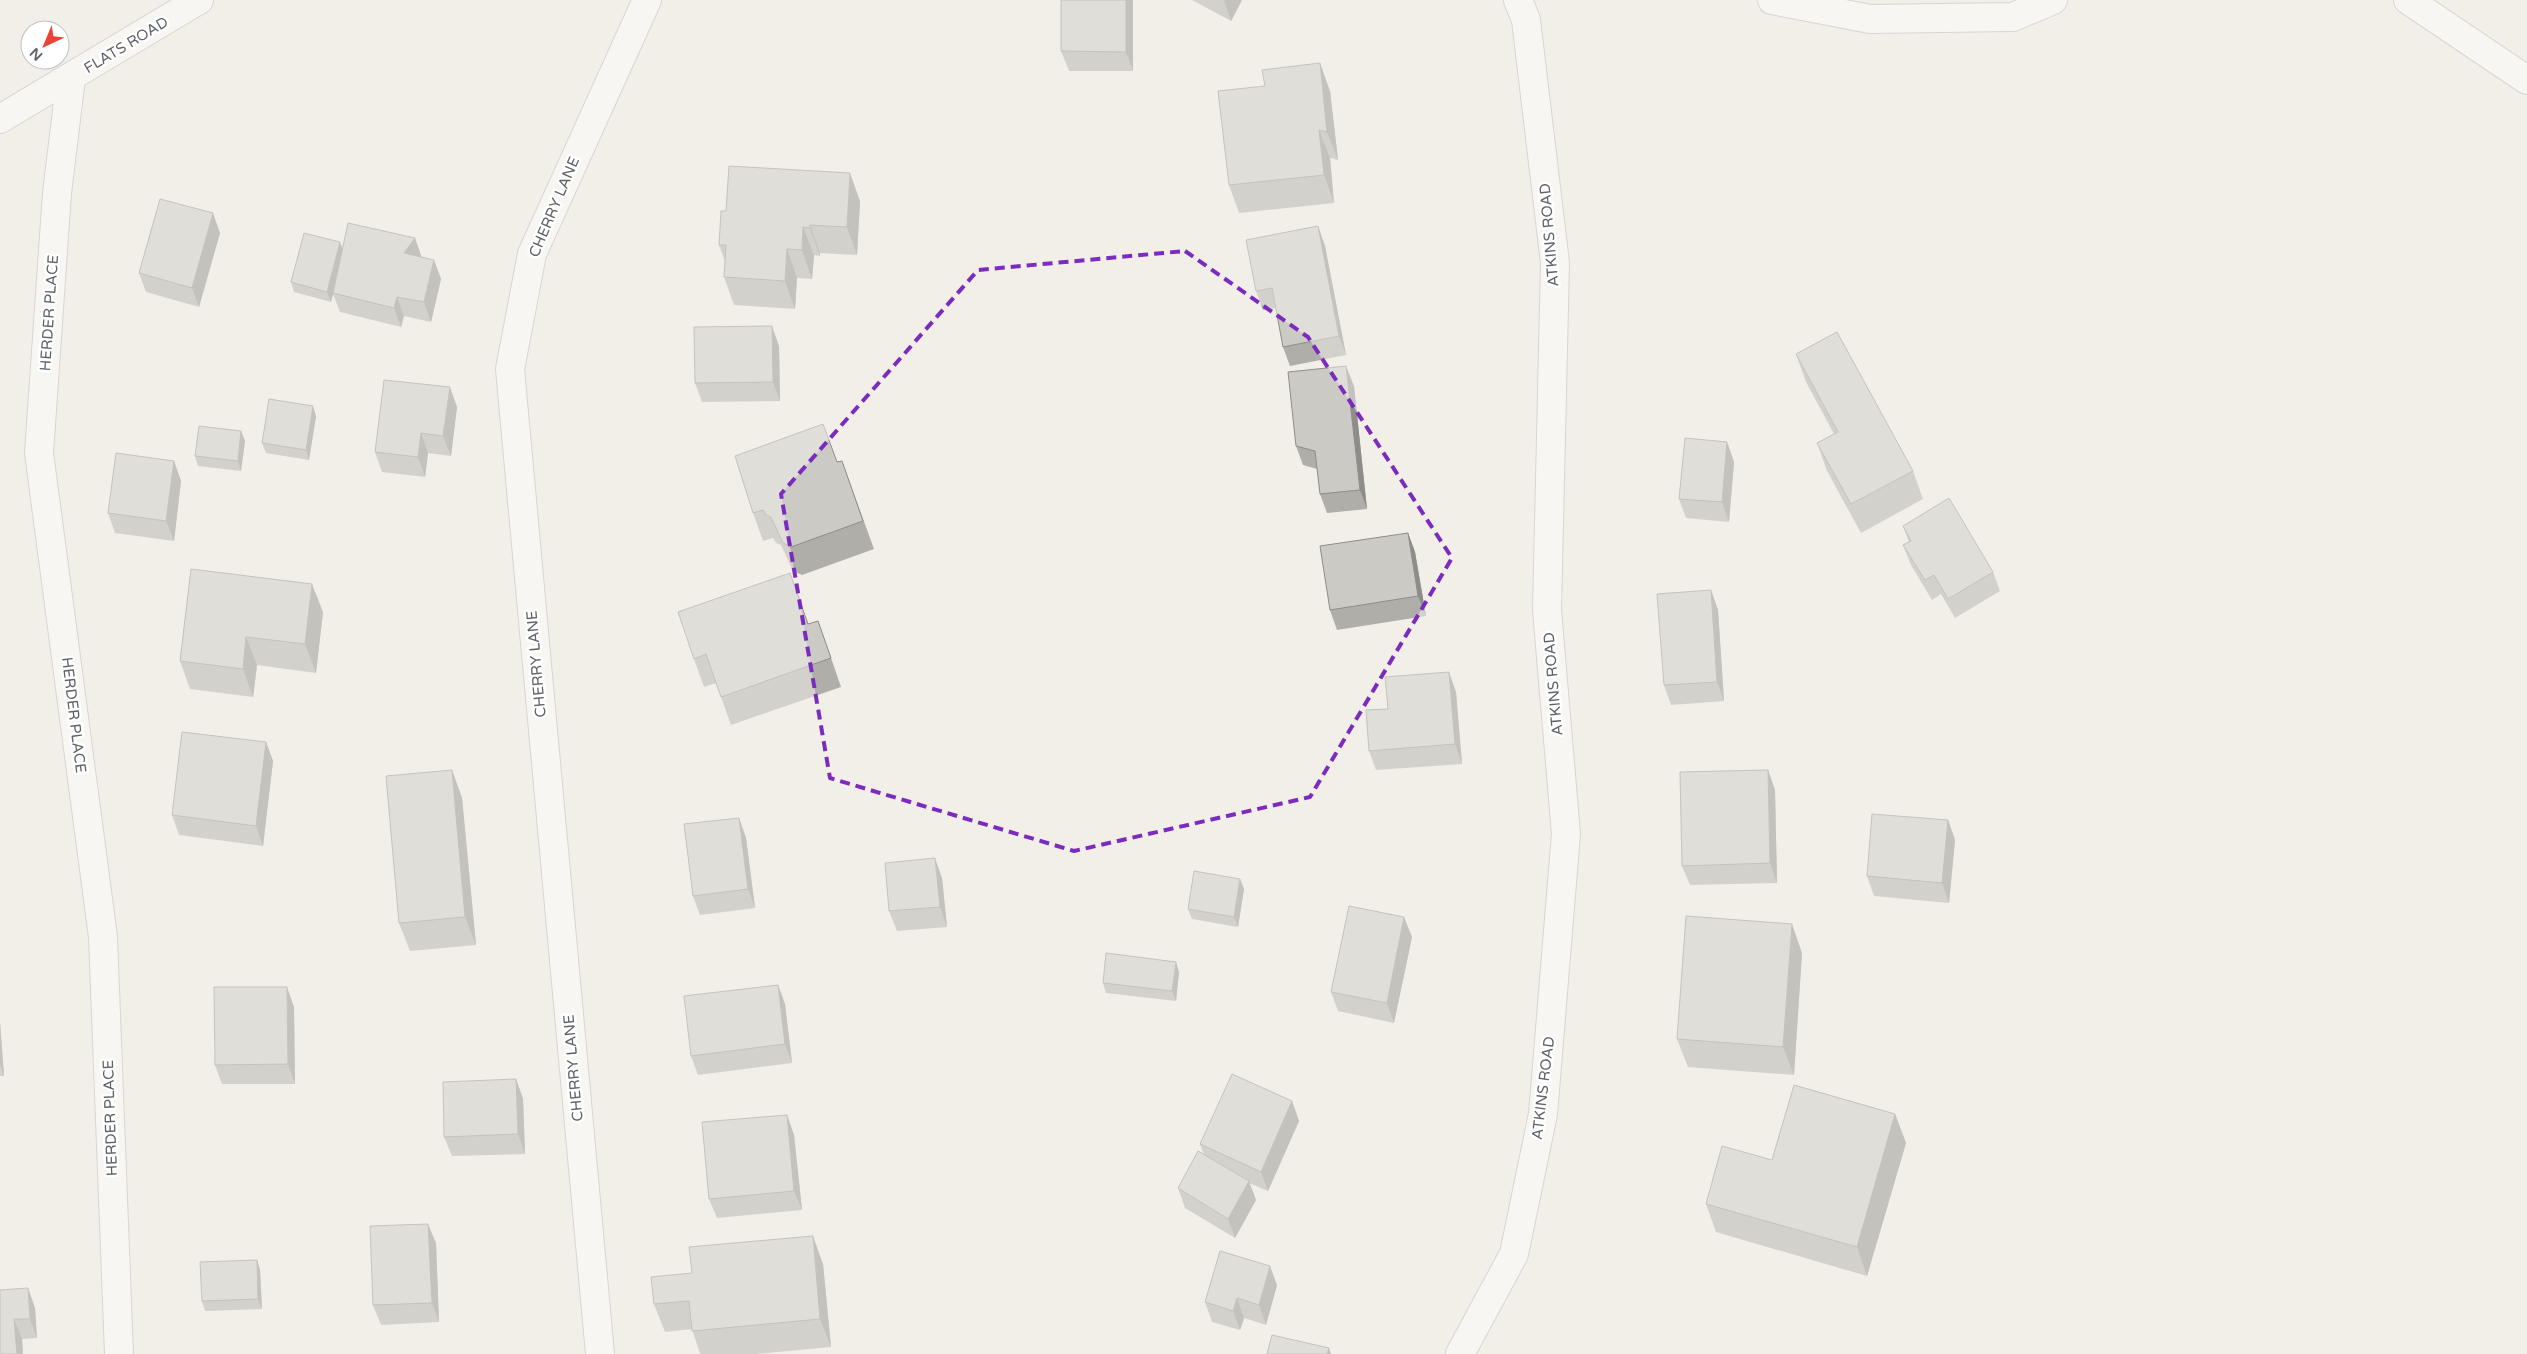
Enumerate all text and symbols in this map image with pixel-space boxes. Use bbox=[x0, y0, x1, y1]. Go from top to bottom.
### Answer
street label: FLATS ROAD bbox=[81, 13, 171, 77]
north arrow bbox=[20, 20, 70, 70]
text: N bbox=[26, 44, 46, 64]
street label: CHERRY LANE bbox=[525, 154, 583, 260]
street label: ATKINS ROAD bbox=[1536, 182, 1562, 288]
street label: HERDER PLACE bbox=[36, 254, 62, 372]
street label: CHERRY LANE bbox=[522, 610, 550, 718]
street label: ATKINS ROAD bbox=[1540, 631, 1566, 737]
street label: HERDER PLACE bbox=[58, 656, 90, 774]
street label: CHERRY LANE bbox=[559, 1014, 587, 1122]
street label: ATKINS ROAD bbox=[1528, 1035, 1558, 1141]
street label: HERDER PLACE bbox=[99, 1060, 121, 1176]

